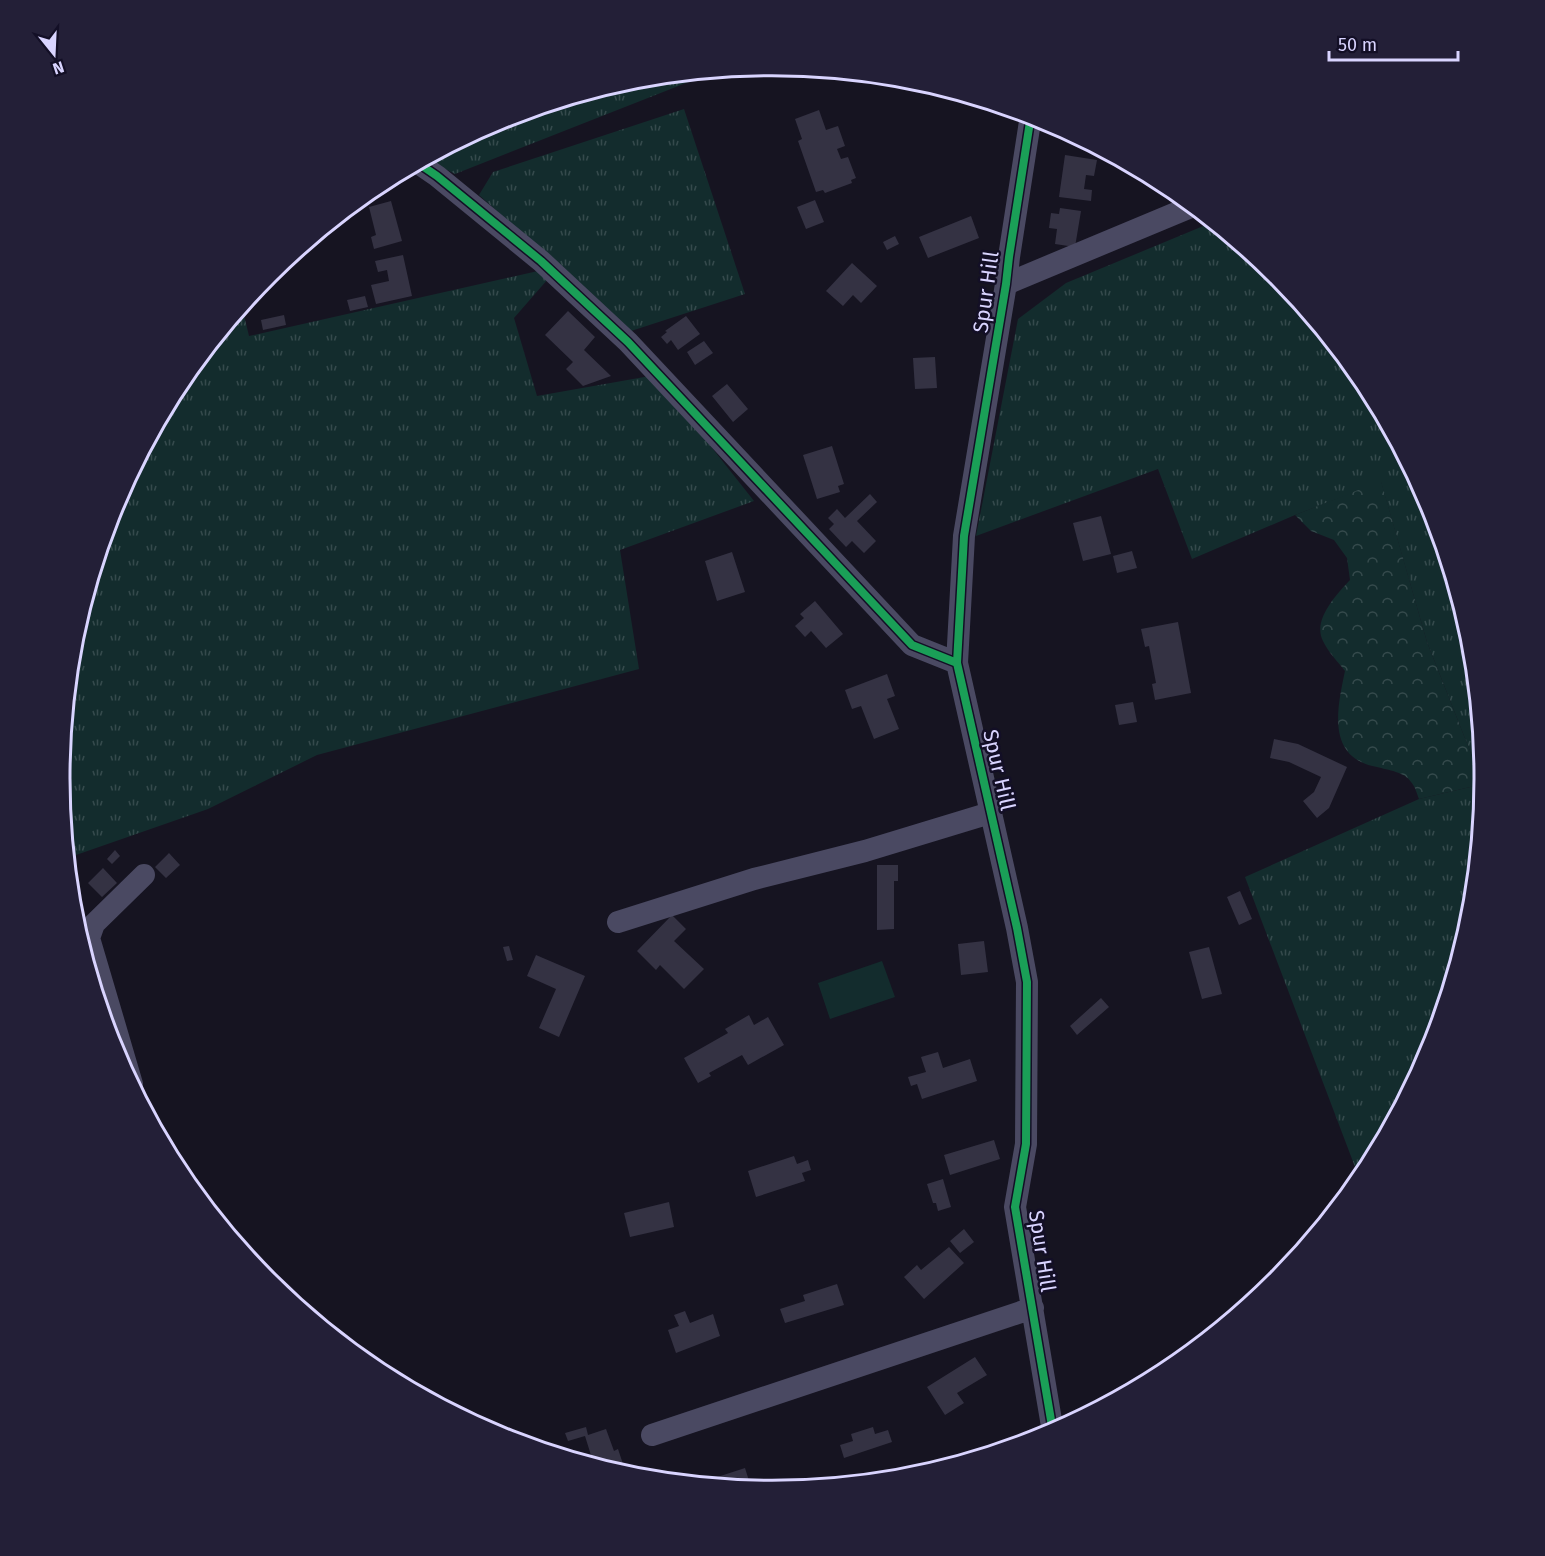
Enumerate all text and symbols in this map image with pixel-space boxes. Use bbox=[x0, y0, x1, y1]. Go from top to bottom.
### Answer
north arrow bbox=[24, 24, 84, 84]
scale bar bbox=[1329, 24, 1458, 62]
text: 50 m bbox=[1338, 34, 1377, 56]
text: N bbox=[51, 57, 66, 78]
street label: Spur Hill bbox=[967, 249, 1005, 335]
street label: Spur Hill bbox=[977, 727, 1021, 813]
street label: Spur Hill bbox=[1023, 1208, 1061, 1294]

